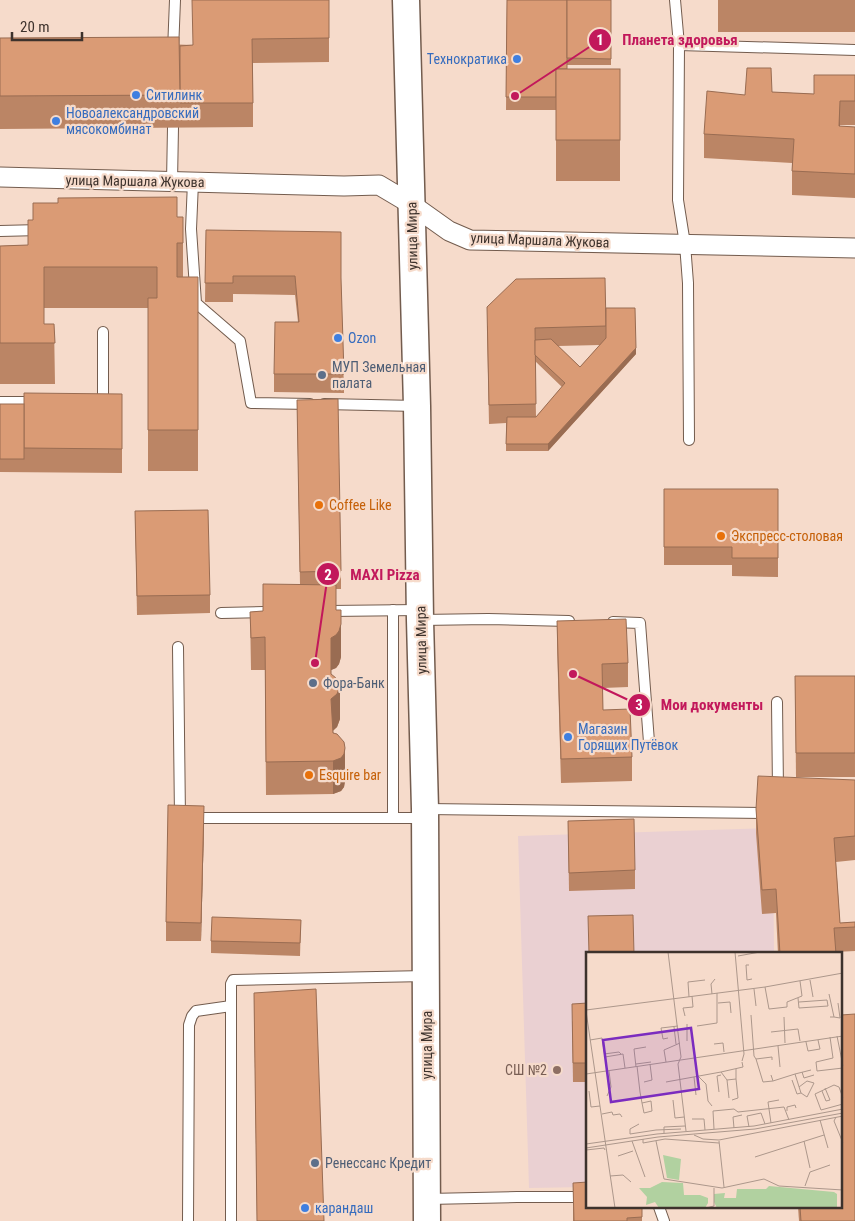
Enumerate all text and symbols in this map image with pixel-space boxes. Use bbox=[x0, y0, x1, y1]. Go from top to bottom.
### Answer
scale bar bbox=[12, 10, 82, 42]
text: 20 m bbox=[20, 18, 50, 36]
callout: Планета здоровья bbox=[588, 25, 748, 55]
text: 1 bbox=[596, 31, 604, 49]
text: Планета здоровья bbox=[622, 31, 738, 49]
place label: Технократика bbox=[427, 51, 507, 67]
marker: Технократика bbox=[511, 53, 523, 65]
place label: Ситилинк bbox=[146, 87, 203, 103]
marker: Ситилинк bbox=[130, 89, 142, 101]
place label: Новоалександровский мясокомбинат bbox=[66, 105, 199, 137]
marker: Новоалександровский мясокомбинат bbox=[50, 115, 62, 127]
street label: улица Маршала Жукова bbox=[65, 172, 205, 190]
street label: улица Мира bbox=[403, 202, 421, 270]
street label: улица Маршала Жукова bbox=[470, 230, 610, 250]
place label: Ozon bbox=[348, 330, 376, 346]
marker: Ozon bbox=[332, 332, 344, 344]
place label: МУП Земельная палата bbox=[332, 359, 426, 391]
marker: МУП Земельная палата bbox=[316, 369, 328, 381]
place label: Coffee Like bbox=[329, 497, 392, 513]
marker: Coffee Like bbox=[313, 499, 325, 511]
place label: Экспресс-столовая bbox=[731, 528, 843, 544]
marker: Экспресс-столовая bbox=[715, 530, 727, 542]
callout: MAXI Pizza bbox=[315, 559, 429, 589]
text: 2 bbox=[324, 566, 332, 584]
text: MAXI Pizza bbox=[350, 566, 420, 584]
street label: улица Мира bbox=[412, 606, 430, 674]
place label: Фора-Банк bbox=[323, 675, 385, 691]
marker: Фора-Банк bbox=[307, 677, 319, 689]
callout: Мои документы bbox=[626, 690, 774, 720]
text: 3 bbox=[635, 696, 643, 714]
text: Мои документы bbox=[661, 696, 763, 714]
place label: Магазин Горящих Путёвок bbox=[578, 721, 678, 753]
marker: Магазин Горящих Путёвок bbox=[562, 731, 574, 743]
place label: Esquire bar bbox=[319, 767, 381, 783]
marker: Esquire bar bbox=[303, 769, 315, 781]
inset map bbox=[586, 952, 842, 1208]
street label: улица Мира bbox=[419, 1011, 435, 1079]
place label: СШ №2 bbox=[505, 1062, 547, 1078]
marker: СШ №2 bbox=[551, 1064, 563, 1076]
place label: Ренессанс Кредит bbox=[325, 1155, 431, 1171]
marker: Ренессанс Кредит bbox=[309, 1157, 321, 1169]
place label: карандаш bbox=[315, 1200, 373, 1216]
marker: карандаш bbox=[299, 1202, 311, 1214]

